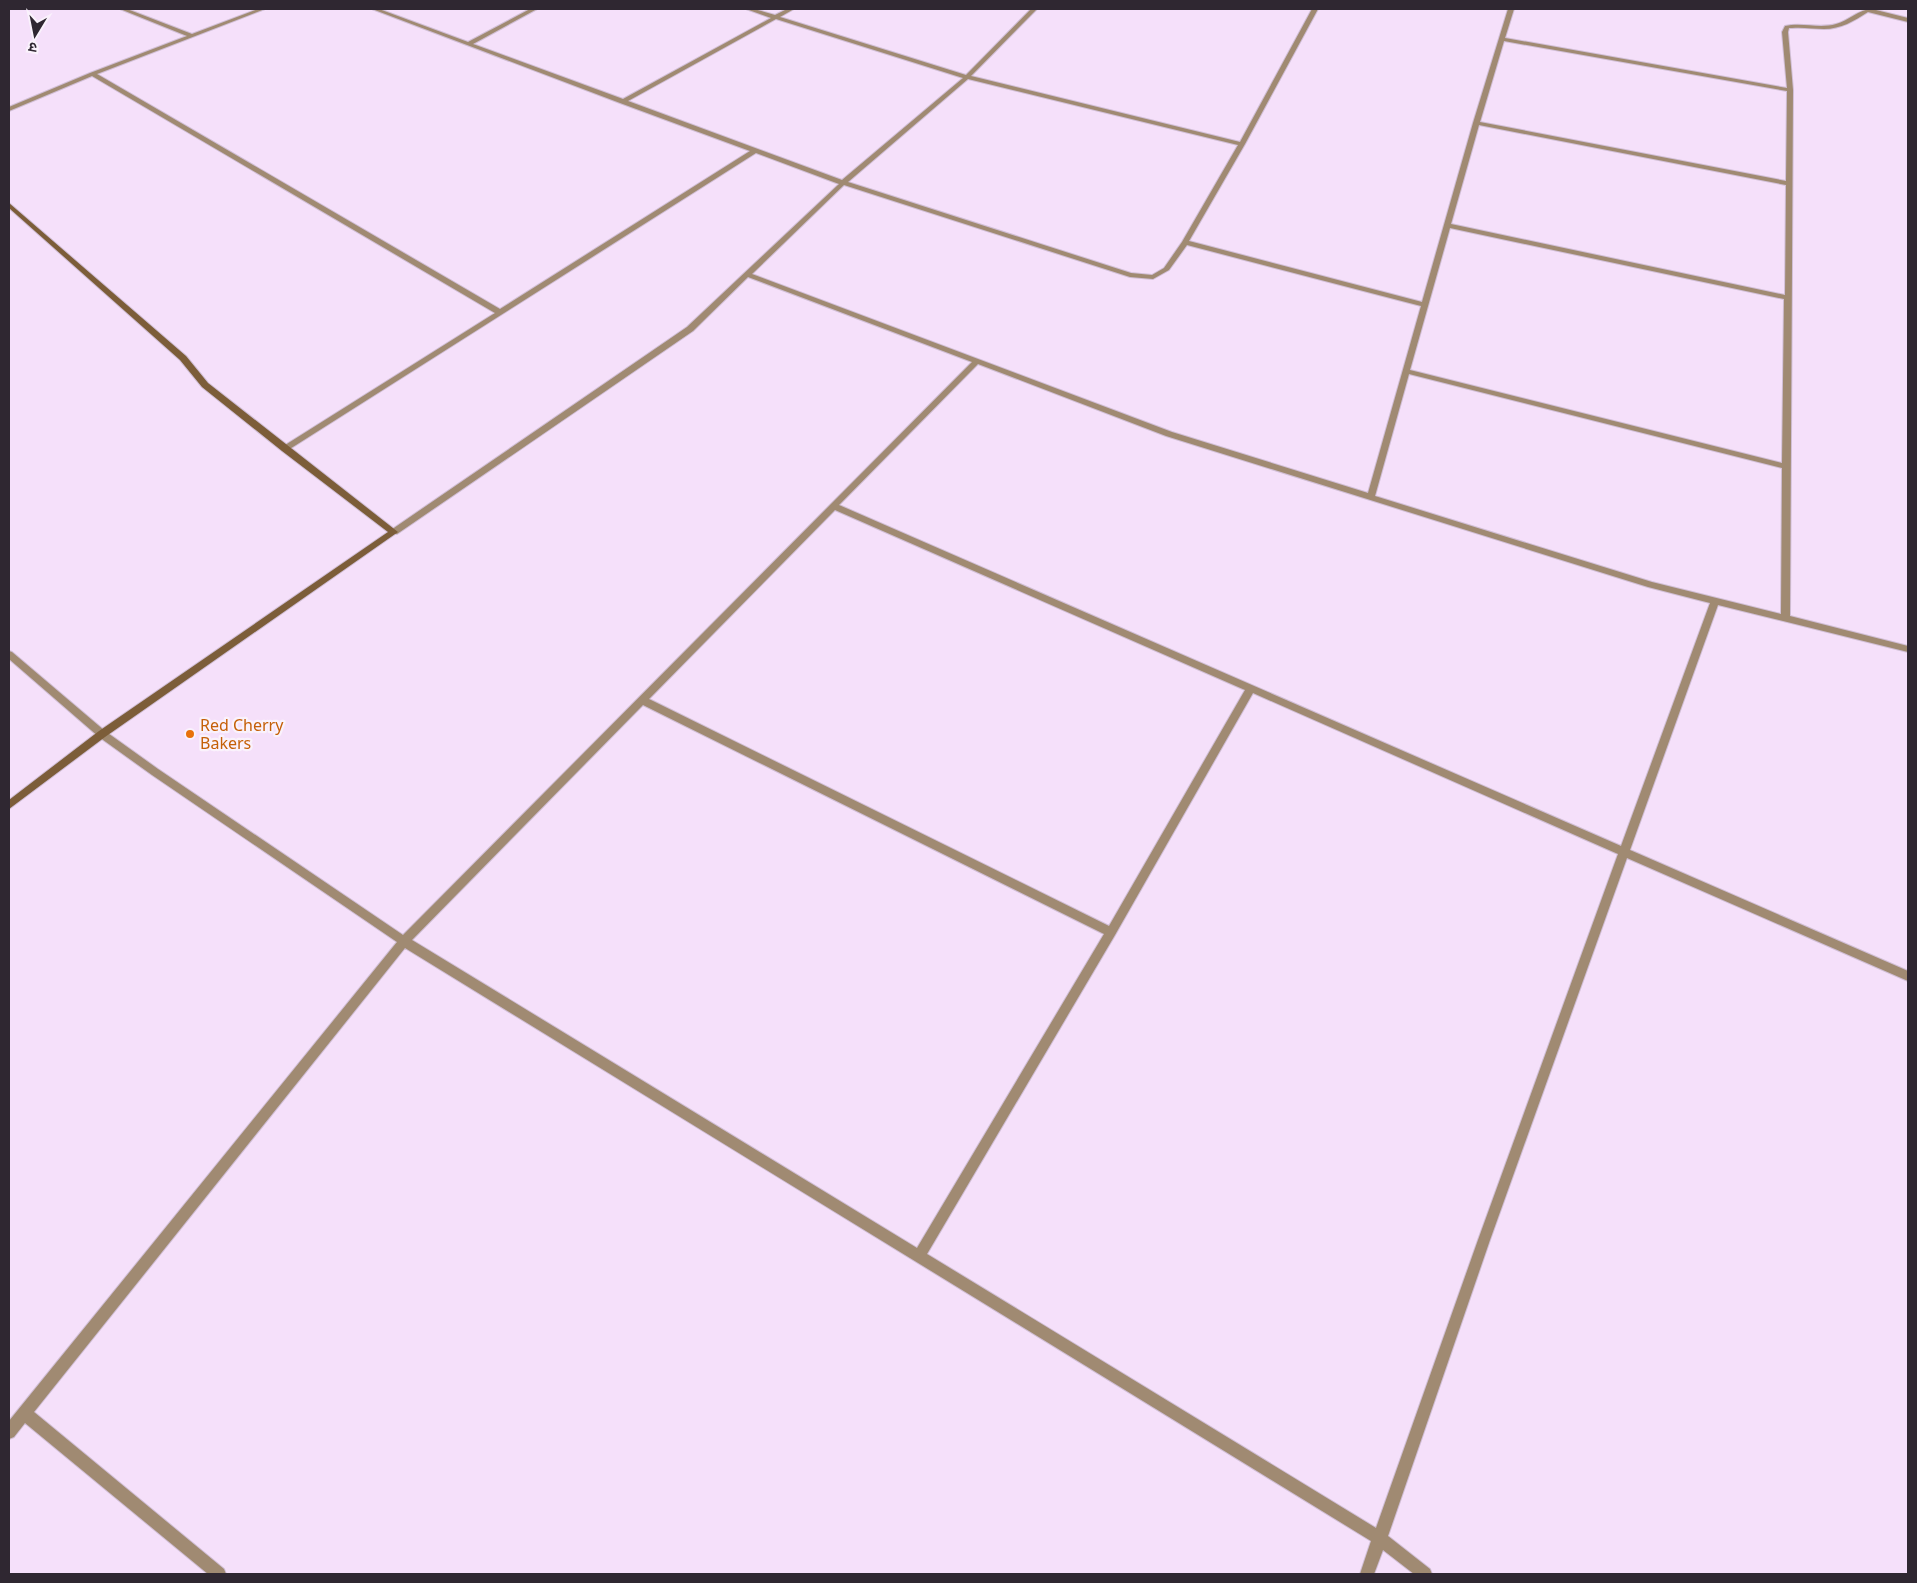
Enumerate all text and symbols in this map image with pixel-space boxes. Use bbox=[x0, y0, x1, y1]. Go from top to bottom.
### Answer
north arrow bbox=[10, 10, 60, 60]
text: उ bbox=[26, 38, 38, 58]
place label: Red Cherry Bakers bbox=[200, 714, 284, 754]
marker: Red Cherry Bakers bbox=[184, 728, 196, 740]

